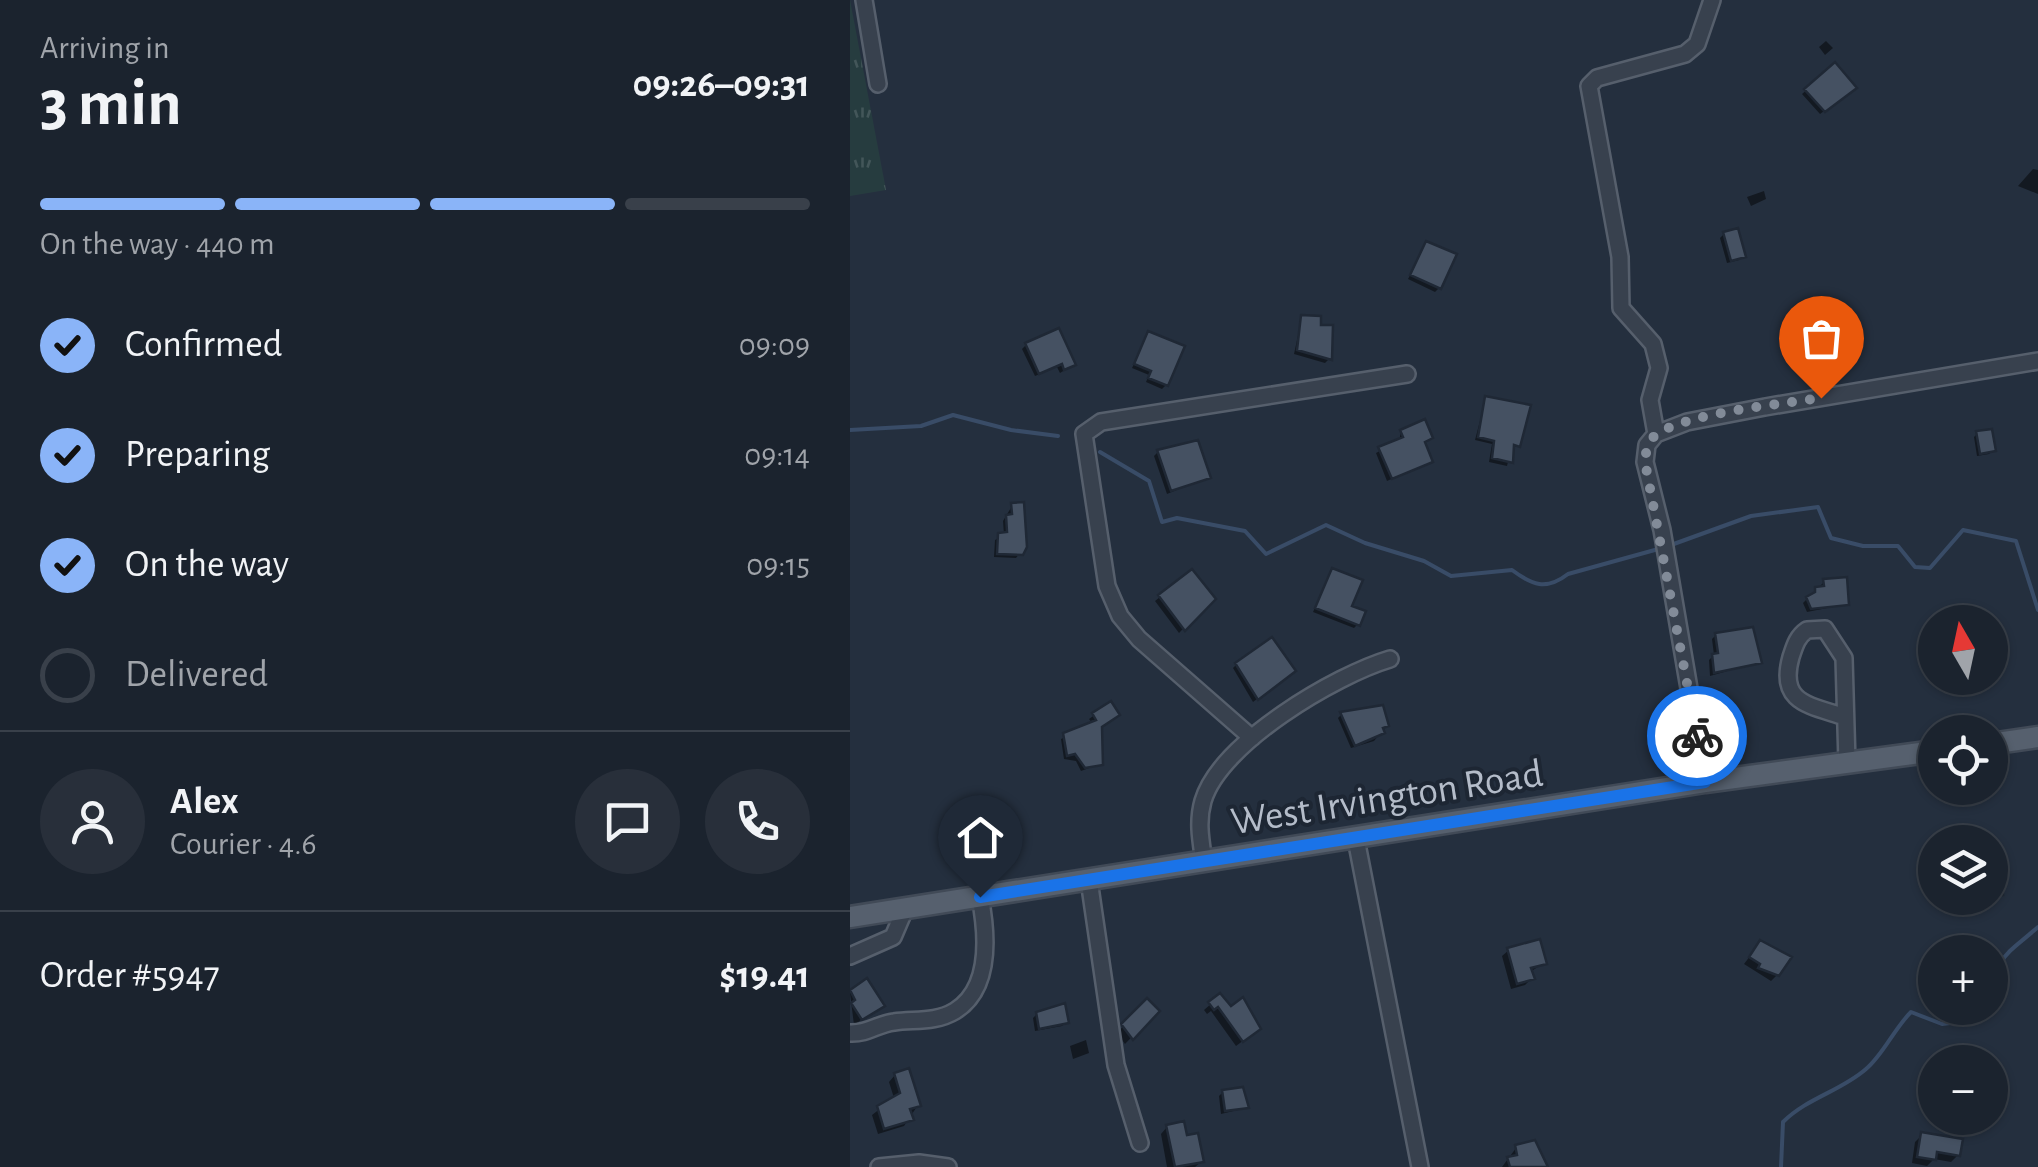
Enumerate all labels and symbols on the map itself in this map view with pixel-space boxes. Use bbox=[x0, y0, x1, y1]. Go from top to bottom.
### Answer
pin bbox=[1779, 296, 1864, 399]
north arrow bbox=[1918, 605, 2008, 695]
courier bbox=[1647, 686, 1747, 786]
street label: West Irvington Road bbox=[1228, 754, 1546, 842]
pin bbox=[938, 795, 1023, 898]

